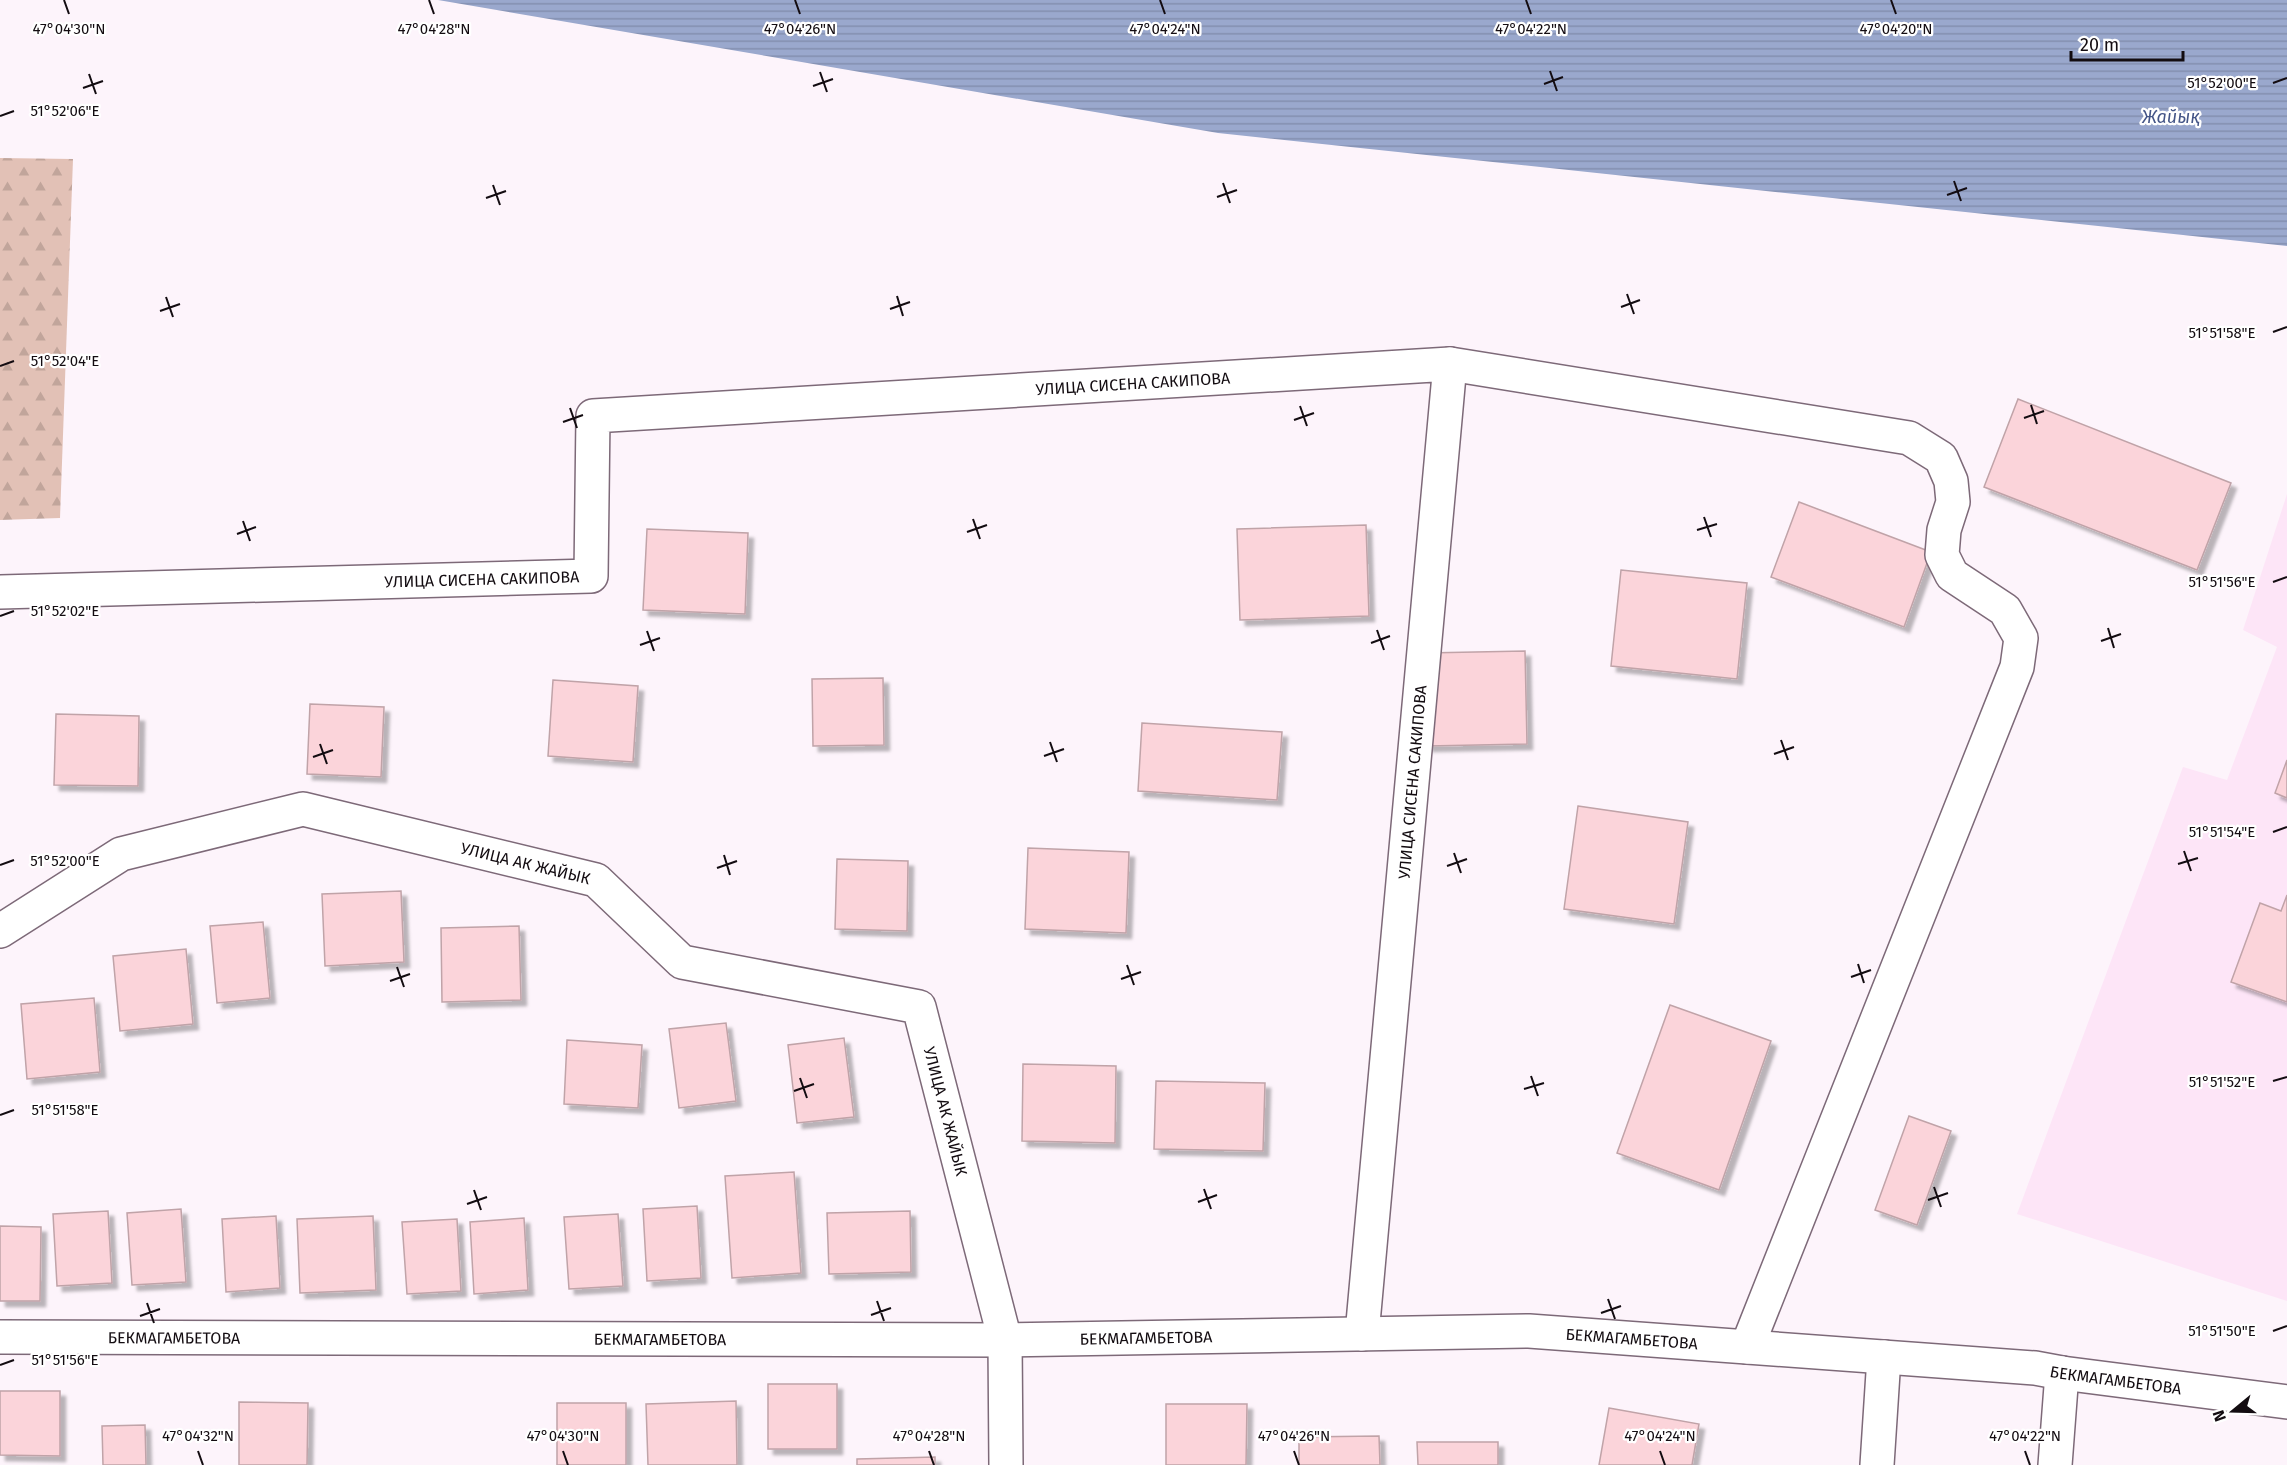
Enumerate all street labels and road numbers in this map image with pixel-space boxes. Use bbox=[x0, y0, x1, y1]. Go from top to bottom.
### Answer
street label: УЛИЦА СИСЕНА САКИПОВА bbox=[1035, 368, 1231, 399]
street label: УЛИЦА СИСЕНА САКИПОВА bbox=[384, 567, 580, 592]
street label: УЛИЦА СИСЕНА САКИПОВА bbox=[1395, 683, 1431, 880]
street label: УЛИЦА АК ЖАЙЫК bbox=[459, 839, 593, 888]
street label: УЛИЦА АК ЖАЙЫК bbox=[920, 1045, 971, 1178]
street label: БЕКМАГАМБЕТОВА bbox=[1565, 1325, 1699, 1353]
street label: БЕКМАГАМБЕТОВА bbox=[1080, 1327, 1213, 1349]
street label: БЕКМАГАМБЕТОВА bbox=[108, 1328, 241, 1348]
street label: БЕКМАГАМБЕТОВА bbox=[594, 1330, 727, 1349]
street label: БЕКМАГАМБЕТОВА bbox=[2048, 1362, 2183, 1398]

